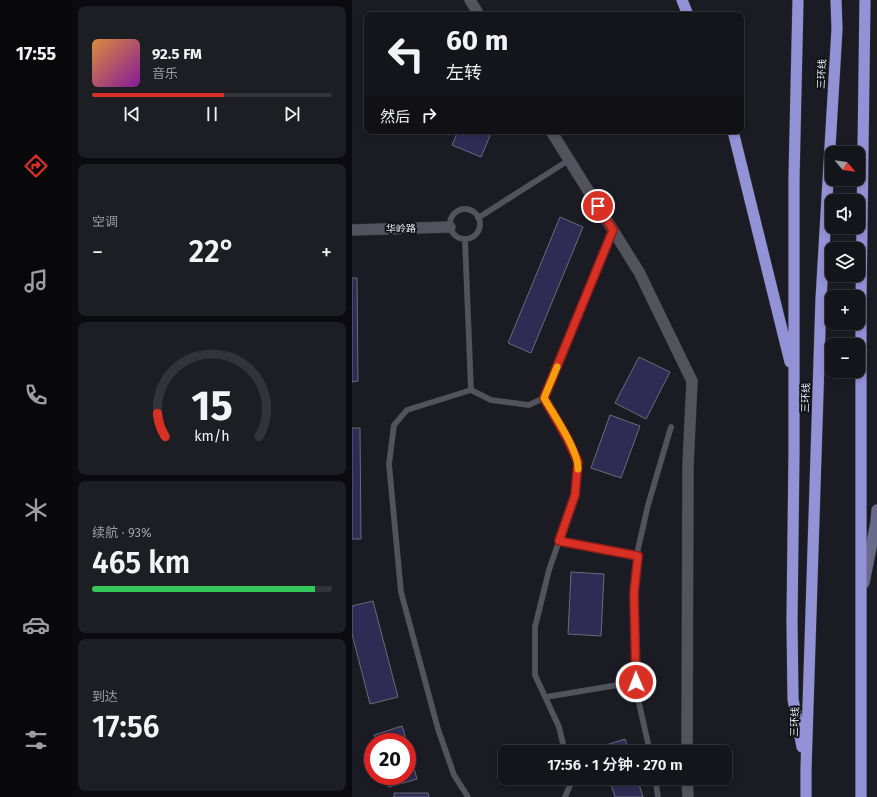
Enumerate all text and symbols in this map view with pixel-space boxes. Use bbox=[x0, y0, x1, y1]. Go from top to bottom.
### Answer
text: 60 m bbox=[446, 24, 508, 57]
icon: left bbox=[380, 28, 432, 80]
text: 17:55 bbox=[16, 43, 56, 65]
text: 92.5 FM bbox=[152, 45, 202, 63]
street label: 三环线 bbox=[815, 59, 829, 89]
text: 左转 bbox=[446, 62, 482, 84]
text: 音乐 bbox=[152, 66, 178, 81]
icon: previous bbox=[121, 103, 143, 125]
icon: pause bbox=[201, 103, 223, 125]
icon: next bbox=[281, 103, 303, 125]
icon: right bbox=[418, 104, 440, 126]
text: 然后 bbox=[380, 108, 410, 126]
north arrow bbox=[825, 146, 865, 186]
map controls bbox=[825, 146, 865, 378]
icon: directions bbox=[22, 152, 50, 180]
pin bbox=[581, 189, 615, 223]
button: sound bbox=[825, 194, 865, 234]
icon: arrive bbox=[587, 195, 609, 217]
text: 空调 bbox=[92, 214, 118, 229]
street label: 华岭路 bbox=[386, 223, 416, 235]
text: 22° bbox=[189, 234, 235, 270]
text: − bbox=[92, 239, 103, 266]
text: + bbox=[321, 239, 332, 266]
button: layers bbox=[825, 242, 865, 282]
icon: music bbox=[22, 267, 50, 295]
button: + bbox=[825, 290, 865, 330]
button: − bbox=[825, 338, 865, 378]
text: 15 bbox=[191, 380, 233, 430]
icon: phone bbox=[22, 381, 50, 409]
street label: 三环线 bbox=[799, 383, 813, 413]
text: km/h bbox=[194, 427, 230, 444]
icon: climate bbox=[22, 496, 50, 524]
text: 续航 · 93% bbox=[92, 525, 152, 540]
text: 465 km bbox=[92, 545, 190, 581]
icon: car bbox=[22, 611, 50, 639]
position arrow bbox=[615, 661, 657, 703]
text: 到达 bbox=[92, 689, 118, 704]
street label: 三环线 bbox=[788, 707, 802, 737]
text: 17:56 bbox=[92, 709, 159, 745]
icon: filters bbox=[22, 726, 50, 754]
speed limit sign: 20 bbox=[364, 733, 416, 785]
text: 17:56 · 1 分钟 · 270 m bbox=[547, 756, 683, 774]

